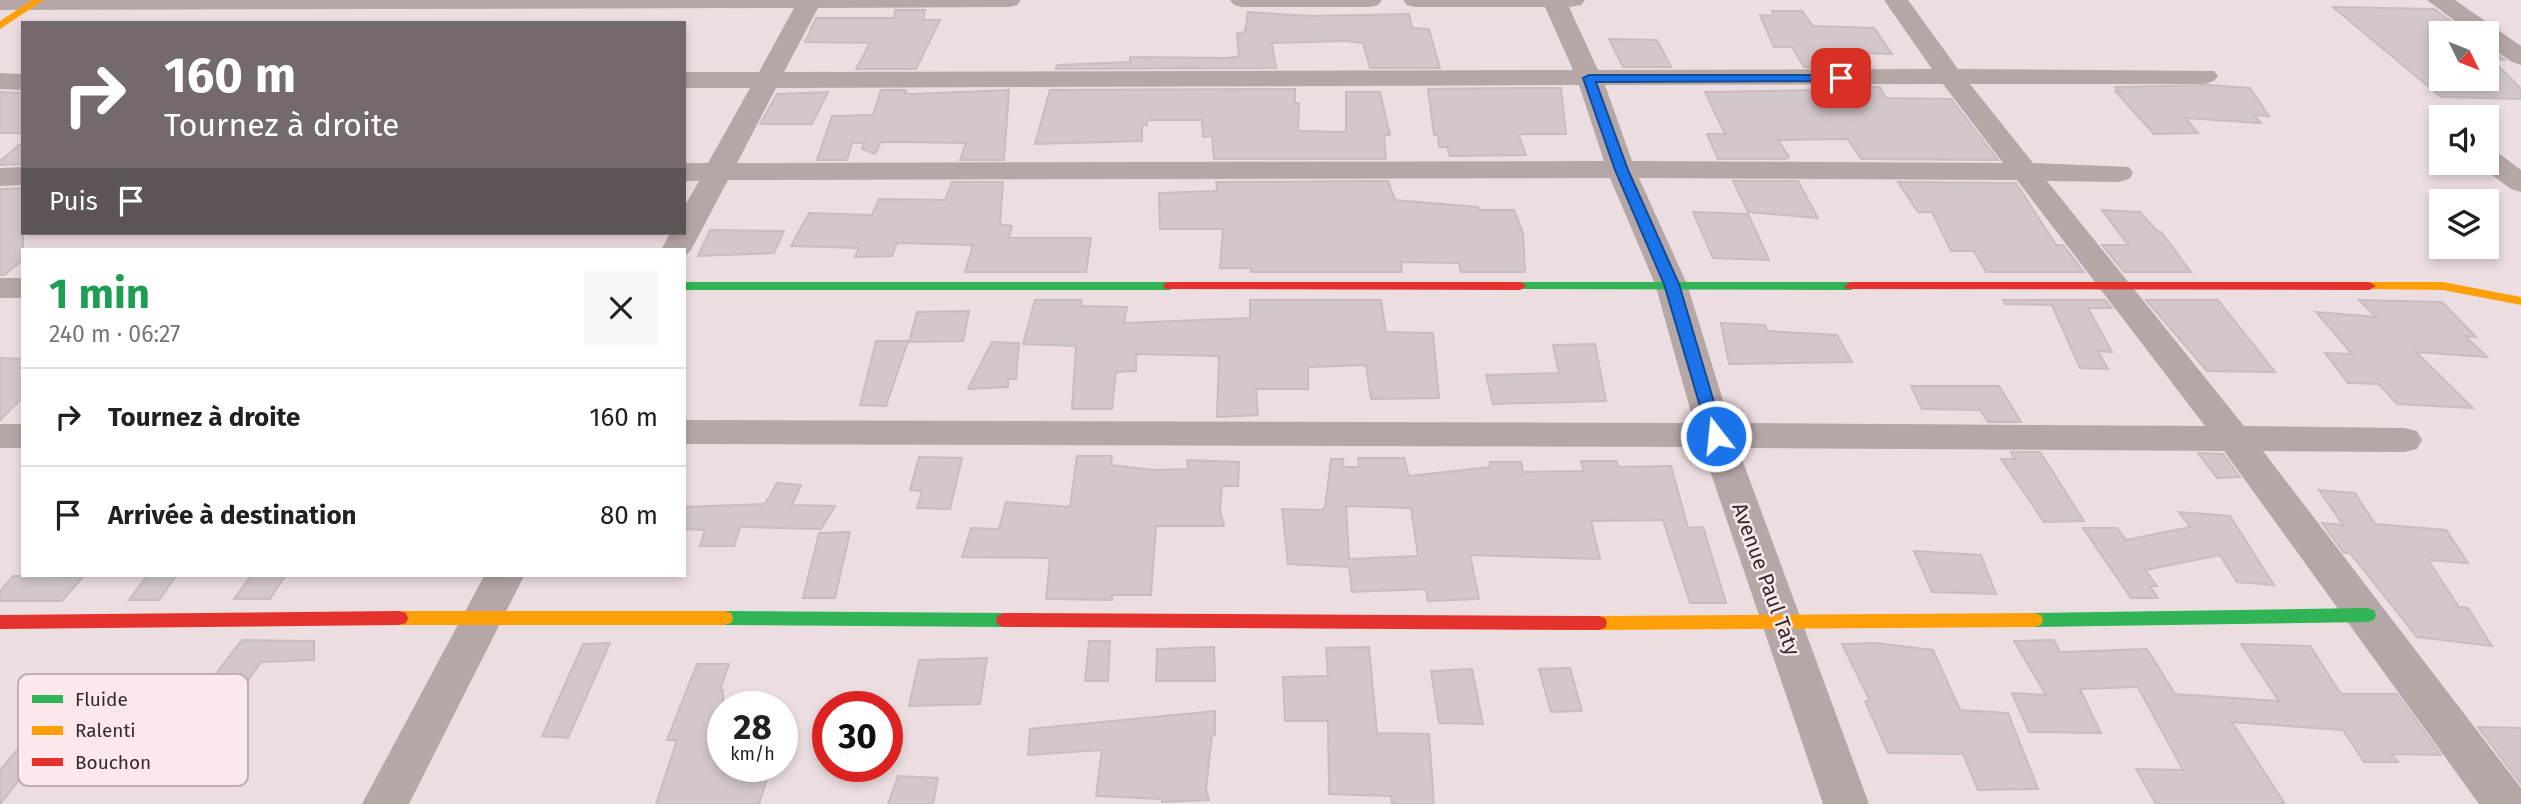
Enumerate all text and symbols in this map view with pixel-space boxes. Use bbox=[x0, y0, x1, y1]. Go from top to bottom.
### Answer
north arrow bbox=[2429, 21, 2499, 91]
map controls bbox=[2429, 21, 2499, 259]
text: 160 m bbox=[164, 46, 296, 105]
pin bbox=[1811, 48, 1871, 108]
icon: right bbox=[49, 49, 140, 140]
icon: arrive bbox=[1822, 59, 1860, 97]
button: sound bbox=[2429, 105, 2499, 175]
text: Tournez à droite bbox=[164, 106, 400, 144]
icon: arrive bbox=[112, 182, 150, 220]
text: Puis bbox=[49, 186, 98, 217]
button: layers bbox=[2429, 189, 2499, 259]
text: 1 min bbox=[49, 269, 150, 319]
button: close bbox=[584, 271, 658, 345]
text: 240 m · 06:27 bbox=[49, 320, 180, 348]
icon: right bbox=[49, 398, 87, 436]
position arrow bbox=[1679, 399, 1753, 473]
text: Tournez à droite bbox=[108, 402, 300, 433]
text: 160 m bbox=[589, 402, 658, 433]
icon: arrive bbox=[49, 496, 87, 534]
street label: Avenue Paul Taty bbox=[1726, 499, 1806, 660]
text: Arrivée à destination bbox=[108, 500, 357, 531]
text: 80 m bbox=[600, 500, 658, 531]
legend bbox=[18, 674, 248, 786]
text: Fluide bbox=[75, 688, 128, 711]
speed limit sign: 30 bbox=[812, 691, 903, 782]
text: 28 bbox=[733, 706, 772, 748]
text: Ralenti bbox=[75, 719, 136, 742]
text: km/h bbox=[730, 743, 775, 765]
text: Bouchon bbox=[75, 751, 151, 774]

